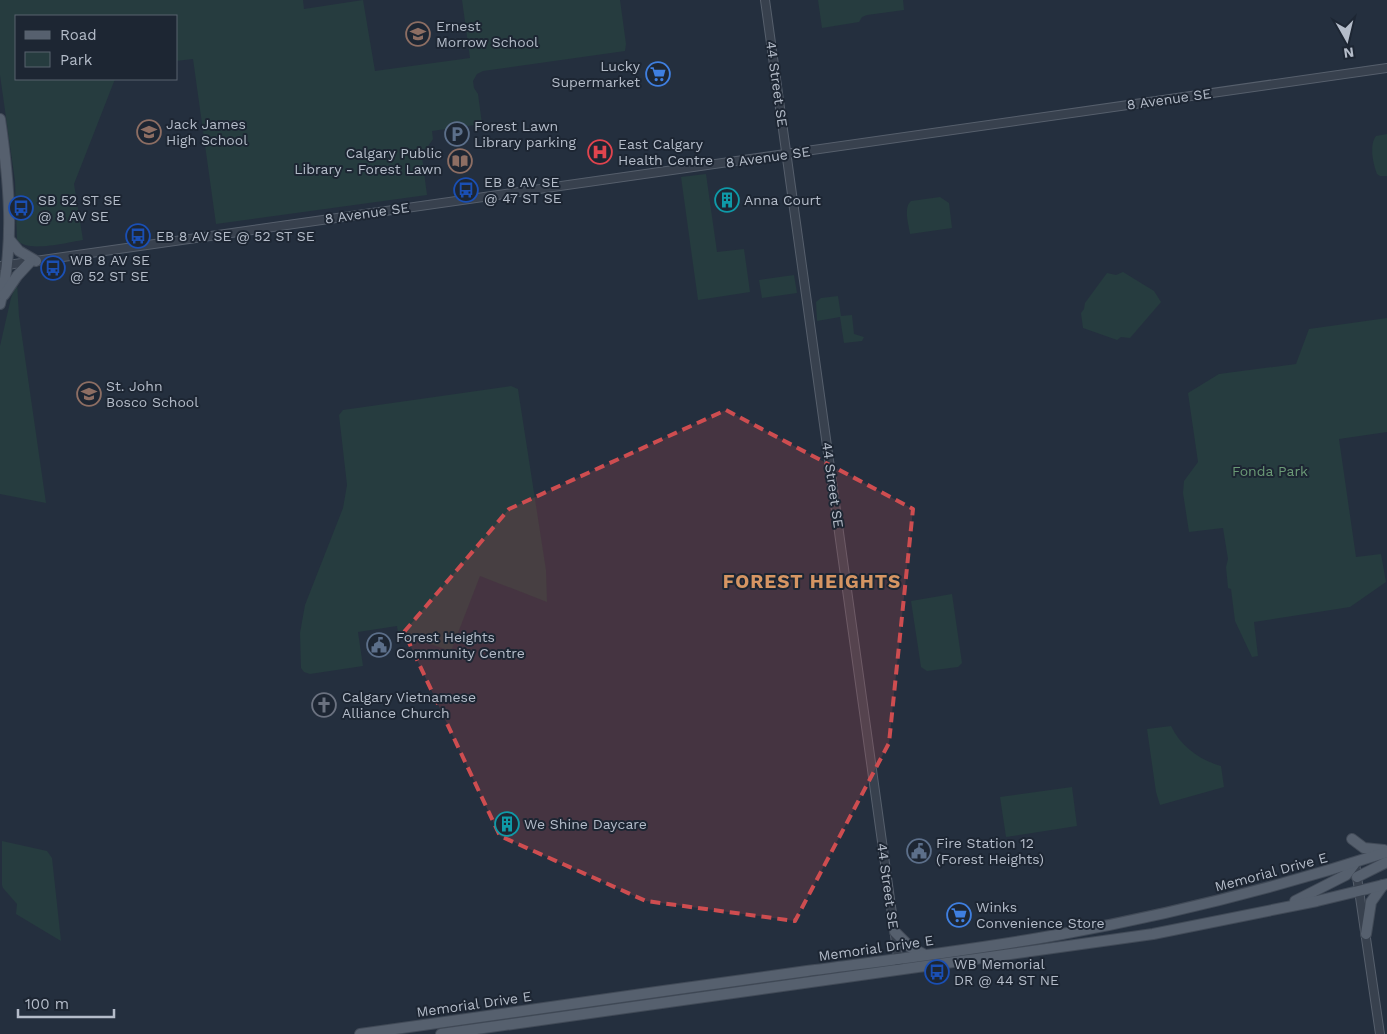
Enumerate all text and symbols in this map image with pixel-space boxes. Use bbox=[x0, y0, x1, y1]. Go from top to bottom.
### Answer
legend bbox=[15, 15, 178, 80]
north arrow bbox=[1322, 15, 1372, 65]
place label: Ernest Morrow School bbox=[436, 18, 539, 50]
school or university icon: Ernest Morrow School bbox=[405, 21, 431, 47]
text: Road bbox=[60, 26, 97, 44]
street label: 44 Street SE bbox=[763, 40, 791, 128]
text: N bbox=[1343, 44, 1355, 62]
text: Park bbox=[60, 51, 93, 69]
place label: Lucky Supermarket bbox=[551, 58, 641, 90]
supermarket icon: Lucky Supermarket bbox=[645, 61, 671, 87]
street label: 8 Avenue SE bbox=[1126, 85, 1212, 113]
place label: Jack James High School bbox=[166, 116, 248, 148]
place label: Forest Lawn Library parking bbox=[474, 118, 576, 150]
school or university icon: Jack James High School bbox=[136, 119, 162, 145]
parking icon: Forest Lawn Library parking bbox=[444, 121, 470, 147]
place label: East Calgary Health Centre bbox=[618, 136, 713, 168]
hospital icon: East Calgary Health Centre bbox=[587, 139, 613, 165]
street label: 8 Avenue SE bbox=[725, 143, 811, 171]
place label: Calgary Public Library - Forest Lawn bbox=[294, 145, 442, 177]
library icon: Calgary Public Library - Forest Lawn bbox=[447, 148, 473, 174]
place label: EB 8 AV SE @ 47 ST SE bbox=[484, 174, 562, 206]
bus stop icon: EB 8 AV SE @ 47 ST SE bbox=[453, 177, 479, 203]
building icon: Anna Court bbox=[714, 187, 740, 213]
place label: SB 52 ST SE @ 8 AV SE bbox=[38, 192, 121, 224]
place label: Anna Court bbox=[744, 192, 821, 208]
bus stop icon: SB 52 ST SE @ 8 AV SE bbox=[8, 195, 34, 221]
street label: 8 Avenue SE bbox=[324, 199, 410, 227]
bus stop icon: EB 8 AV SE @ 52 ST SE bbox=[125, 223, 151, 249]
place label: EB 8 AV SE @ 52 ST SE bbox=[156, 228, 315, 244]
place label: WB 8 AV SE @ 52 ST SE bbox=[70, 252, 150, 284]
bus stop icon: WB 8 AV SE @ 52 ST SE bbox=[40, 255, 66, 281]
place label: St. John Bosco School bbox=[106, 378, 199, 410]
school or university icon: St. John Bosco School bbox=[76, 381, 102, 407]
street label: 44 Street SE bbox=[819, 441, 847, 529]
park label: Fonda Park bbox=[1232, 463, 1308, 479]
district label: FOREST HEIGHTS bbox=[723, 570, 901, 593]
place label: Forest Heights Community Centre bbox=[396, 629, 525, 661]
public building icon: Forest Heights Community Centre bbox=[366, 632, 392, 658]
place label: Calgary Vietnamese Alliance Church bbox=[342, 689, 476, 721]
church icon: Calgary Vietnamese Alliance Church bbox=[311, 692, 337, 718]
building icon: We Shine Daycare bbox=[494, 811, 520, 837]
place label: We Shine Daycare bbox=[524, 816, 647, 832]
place label: Fire Station 12 (Forest Heights) bbox=[936, 835, 1044, 867]
public building icon: Fire Station 12 (Forest Heights) bbox=[906, 838, 932, 864]
street label: 44 Street SE bbox=[874, 842, 902, 930]
street label: Memorial Drive E bbox=[1213, 849, 1329, 895]
place label: Winks Convenience Store bbox=[976, 899, 1104, 931]
supermarket icon: Winks Convenience Store bbox=[946, 902, 972, 928]
street label: Memorial Drive E bbox=[817, 932, 935, 964]
place label: WB Memorial DR @ 44 ST NE bbox=[954, 956, 1059, 988]
bus stop icon: WB Memorial DR @ 44 ST NE bbox=[924, 959, 950, 985]
scale bar bbox=[18, 986, 114, 1018]
street label: Memorial Drive E bbox=[415, 988, 533, 1020]
text: 100 m bbox=[25, 995, 69, 1013]

